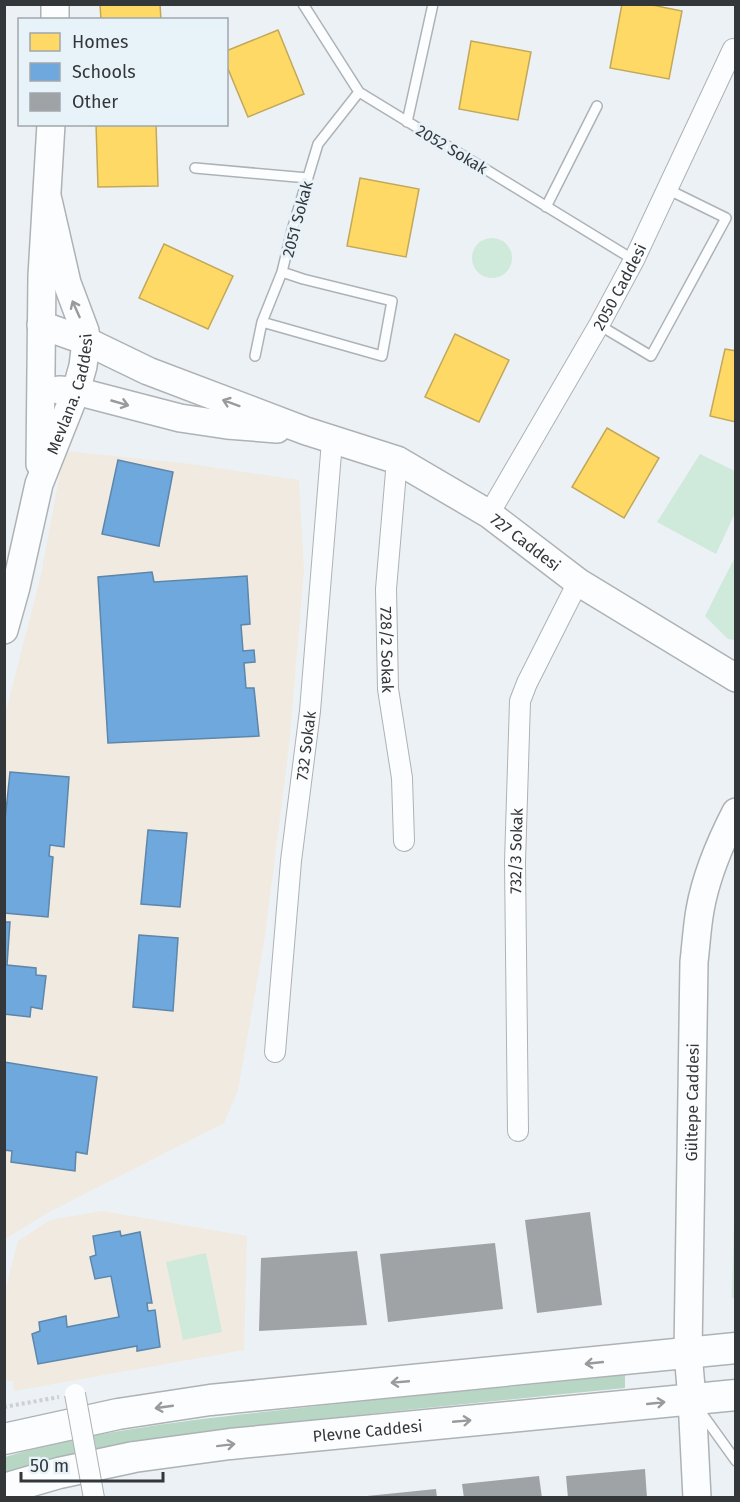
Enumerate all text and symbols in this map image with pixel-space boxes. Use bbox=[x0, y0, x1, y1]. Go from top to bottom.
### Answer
legend bbox=[18, 18, 228, 126]
text: Homes bbox=[72, 31, 128, 53]
text: Schools bbox=[72, 61, 136, 83]
text: Other bbox=[72, 91, 118, 113]
street label: 2052 Sokak bbox=[413, 121, 492, 179]
street label: 2051 Sokak bbox=[278, 178, 317, 259]
street label: 2050 Caddesi bbox=[589, 241, 650, 334]
one-way arrow bbox=[70, 300, 81, 319]
street label: Mevlana. Caddesi bbox=[43, 332, 96, 457]
one-way arrow bbox=[223, 396, 241, 407]
one-way arrow bbox=[110, 398, 129, 409]
street label: 727 Caddesi bbox=[486, 510, 564, 575]
street label: 728/2 Sokak bbox=[376, 606, 397, 694]
street label: 732 Sokak bbox=[292, 709, 320, 782]
street label: 732/3 Sokak bbox=[506, 807, 527, 894]
street label: Gültepe Caddesi bbox=[682, 1043, 703, 1162]
one-way arrow bbox=[584, 1358, 604, 1369]
one-way arrow bbox=[390, 1376, 410, 1387]
one-way arrow bbox=[646, 1397, 665, 1408]
one-way arrow bbox=[155, 1402, 175, 1413]
one-way arrow bbox=[451, 1415, 471, 1426]
street label: Plevne Caddesi bbox=[312, 1416, 423, 1446]
one-way arrow bbox=[216, 1439, 235, 1450]
scale bar bbox=[21, 1445, 164, 1483]
text: 50 m bbox=[30, 1455, 69, 1477]

